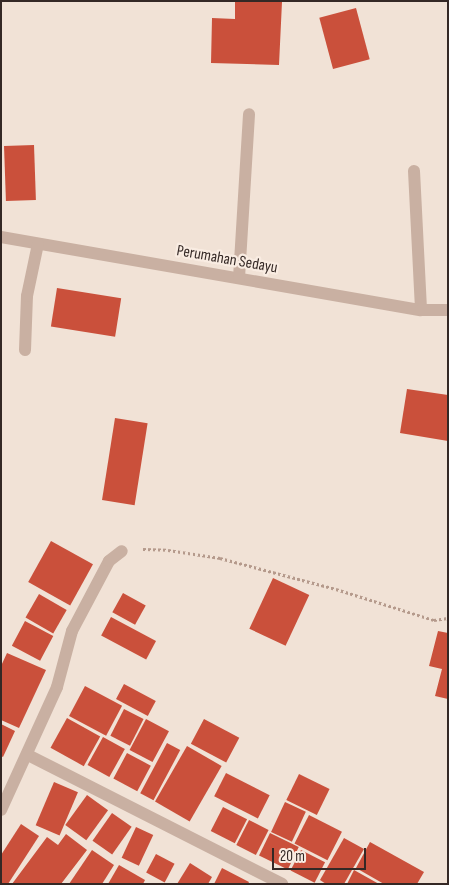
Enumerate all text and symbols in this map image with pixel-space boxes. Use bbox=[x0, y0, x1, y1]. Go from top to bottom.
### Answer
street label: Perumahan Sedayu bbox=[175, 242, 279, 278]
scale bar bbox=[274, 838, 368, 870]
text: 20 m bbox=[280, 847, 305, 866]

